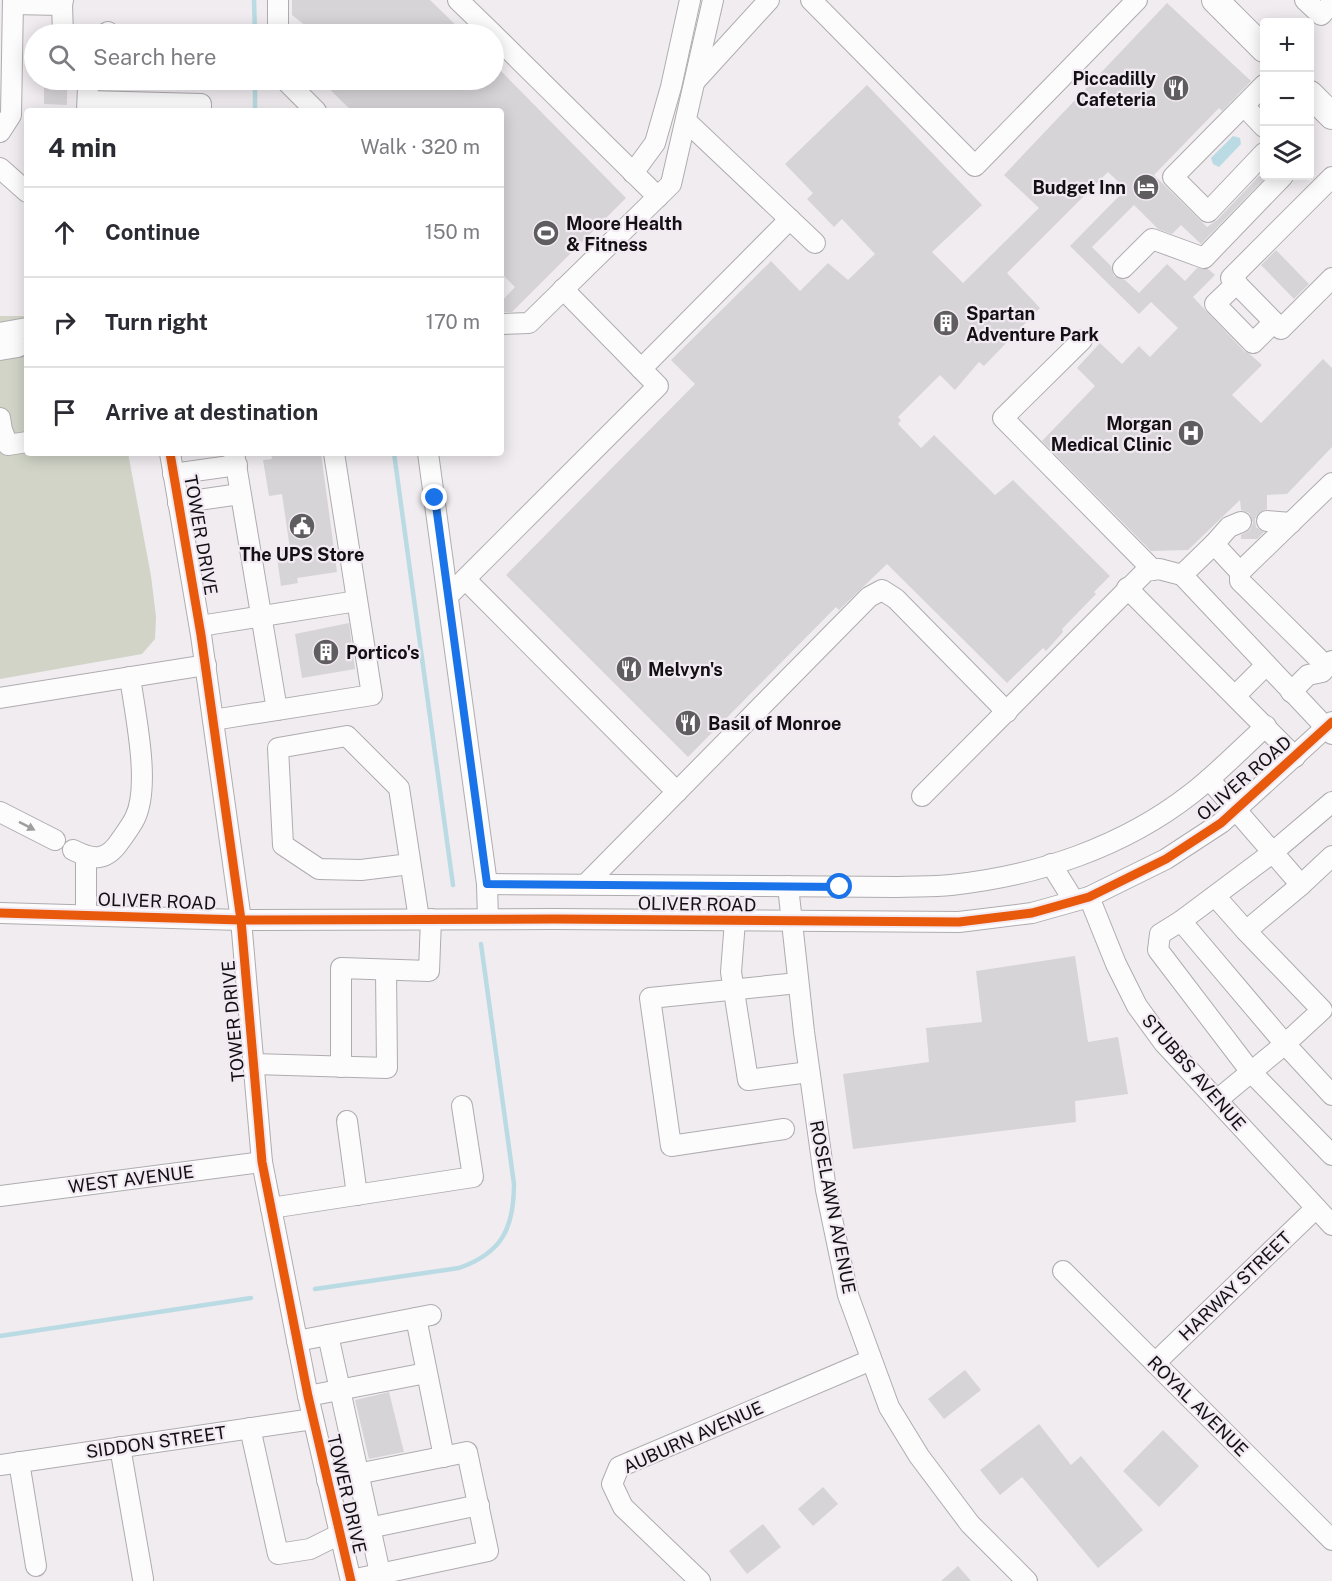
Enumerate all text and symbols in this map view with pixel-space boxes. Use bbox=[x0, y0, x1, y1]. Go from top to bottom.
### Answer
map controls bbox=[1260, 18, 1314, 180]
button: + bbox=[1260, 18, 1314, 72]
search box bbox=[24, 24, 504, 90]
icon: search bbox=[45, 41, 78, 74]
text: Search here bbox=[93, 44, 217, 70]
place label: Piccadilly Cafeteria bbox=[1073, 68, 1156, 110]
button: − bbox=[1260, 72, 1314, 126]
restaurant icon: Piccadilly Cafeteria bbox=[1161, 73, 1191, 103]
button: layers bbox=[1260, 126, 1314, 180]
text: 4 min bbox=[48, 132, 117, 163]
text: Walk · 320 m bbox=[360, 135, 480, 159]
hotel icon: Budget Inn bbox=[1131, 172, 1161, 202]
place label: Budget Inn bbox=[1032, 177, 1126, 198]
place label: Moore Health & Fitness bbox=[566, 213, 682, 255]
icon: ahead bbox=[48, 216, 81, 249]
sports icon: Moore Health & Fitness bbox=[531, 218, 561, 248]
text: Continue bbox=[105, 219, 200, 245]
text: 150 m bbox=[425, 220, 480, 244]
place label: Spartan Adventure Park bbox=[966, 303, 1100, 345]
icon: right bbox=[48, 306, 81, 339]
building icon: Spartan Adventure Park bbox=[931, 308, 961, 338]
text: Turn right bbox=[105, 309, 208, 335]
text: 170 m bbox=[426, 310, 480, 334]
icon: arrive bbox=[48, 396, 81, 429]
text: Arrive at destination bbox=[105, 399, 318, 425]
place label: Morgan Medical Clinic bbox=[1051, 413, 1172, 455]
hospital icon: Morgan Medical Clinic bbox=[1176, 418, 1206, 448]
street label: TOWER DRIVE bbox=[180, 473, 222, 597]
route end bbox=[421, 484, 447, 510]
public building icon: The UPS Store bbox=[287, 511, 317, 541]
place label: The UPS Store bbox=[240, 544, 365, 565]
building icon: Portico's bbox=[311, 637, 341, 667]
place label: Portico's bbox=[346, 642, 420, 663]
restaurant icon: Melvyn's bbox=[614, 654, 644, 684]
place label: Melvyn's bbox=[648, 659, 723, 680]
restaurant icon: Basil of Monroe bbox=[673, 708, 703, 738]
place label: Basil of Monroe bbox=[708, 713, 841, 734]
street label: OLIVER ROAD bbox=[1192, 731, 1296, 825]
one-way arrow bbox=[19, 821, 36, 831]
route start bbox=[826, 873, 852, 899]
street label: OLIVER ROAD bbox=[97, 888, 217, 914]
street label: OLIVER ROAD bbox=[638, 892, 756, 916]
street label: TOWER DRIVE bbox=[217, 960, 249, 1082]
street label: STUBBS AVENUE bbox=[1138, 1010, 1250, 1134]
street label: ROSELAWN AVENUE bbox=[806, 1118, 860, 1296]
street label: WEST AVENUE bbox=[67, 1161, 195, 1197]
street label: HARWAY STREET bbox=[1174, 1227, 1296, 1345]
street label: ROYAL AVENUE bbox=[1143, 1351, 1253, 1461]
street label: AUBURN AVENUE bbox=[620, 1397, 766, 1477]
street label: SIDDON STREET bbox=[85, 1422, 228, 1462]
street label: TOWER DRIVE bbox=[323, 1432, 371, 1556]

